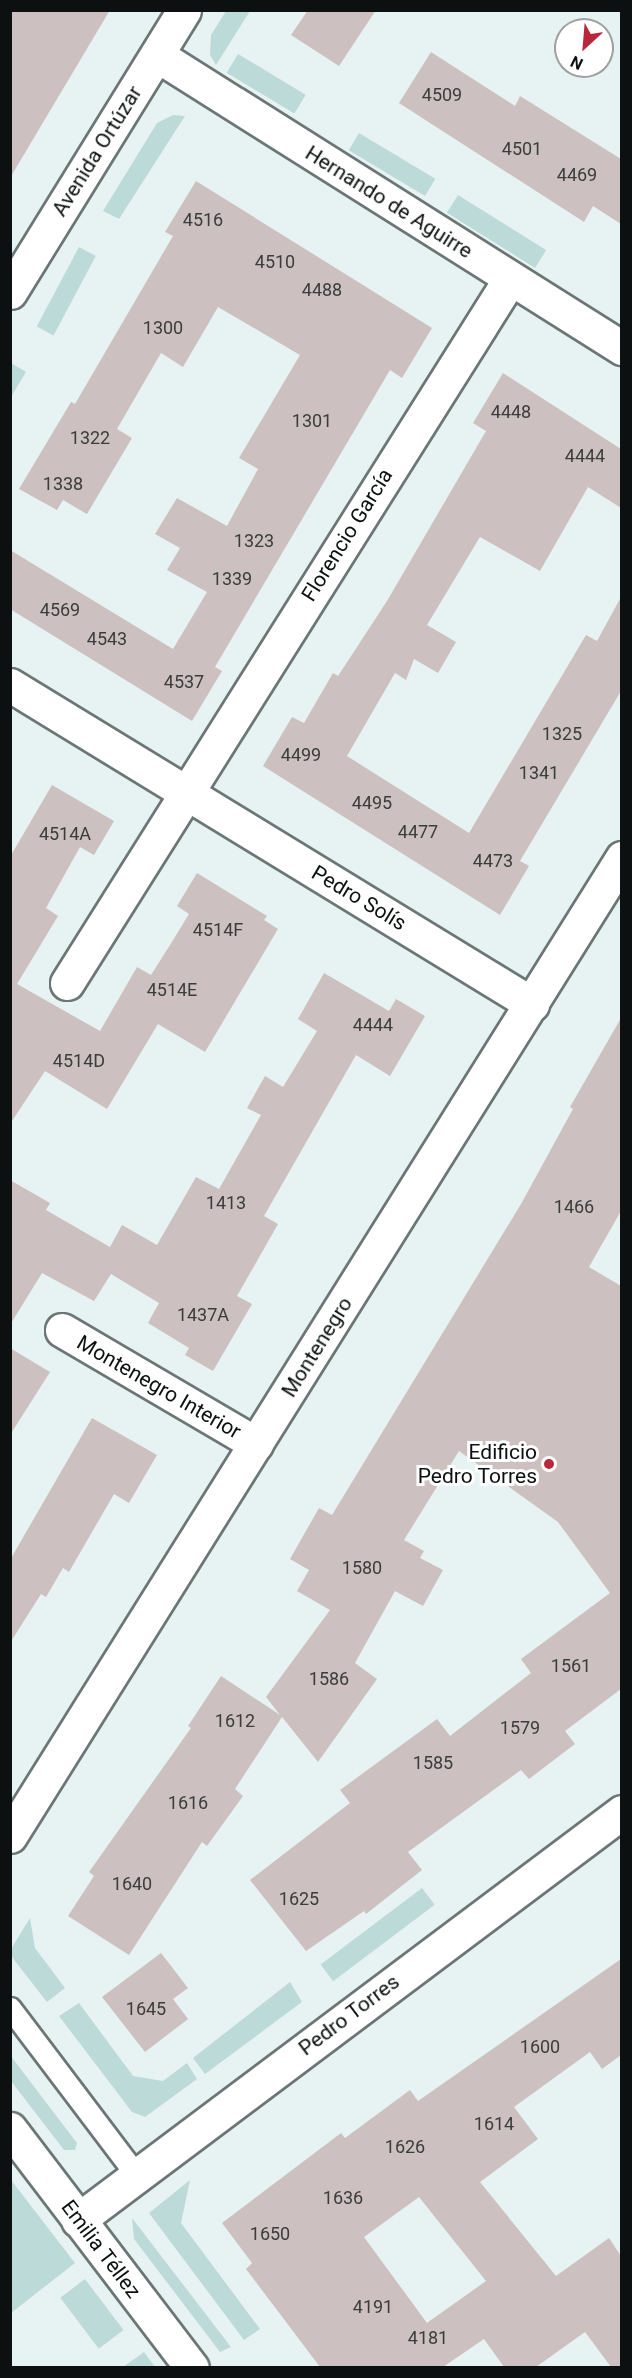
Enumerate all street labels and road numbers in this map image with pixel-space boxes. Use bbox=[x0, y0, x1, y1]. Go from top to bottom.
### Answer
street label: Avenida Ortúzar bbox=[47, 81, 147, 221]
street label: Hernando de Aguirre bbox=[301, 140, 477, 264]
street label: Florencio García bbox=[296, 464, 398, 606]
street label: Pedro Solís bbox=[307, 860, 411, 936]
street label: Montenegro bbox=[276, 1292, 358, 1402]
street label: Montenegro Interior bbox=[73, 1330, 245, 1444]
street label: Pedro Torres bbox=[294, 1969, 404, 2061]
street label: Emilia Téllez bbox=[56, 2195, 146, 2303]

